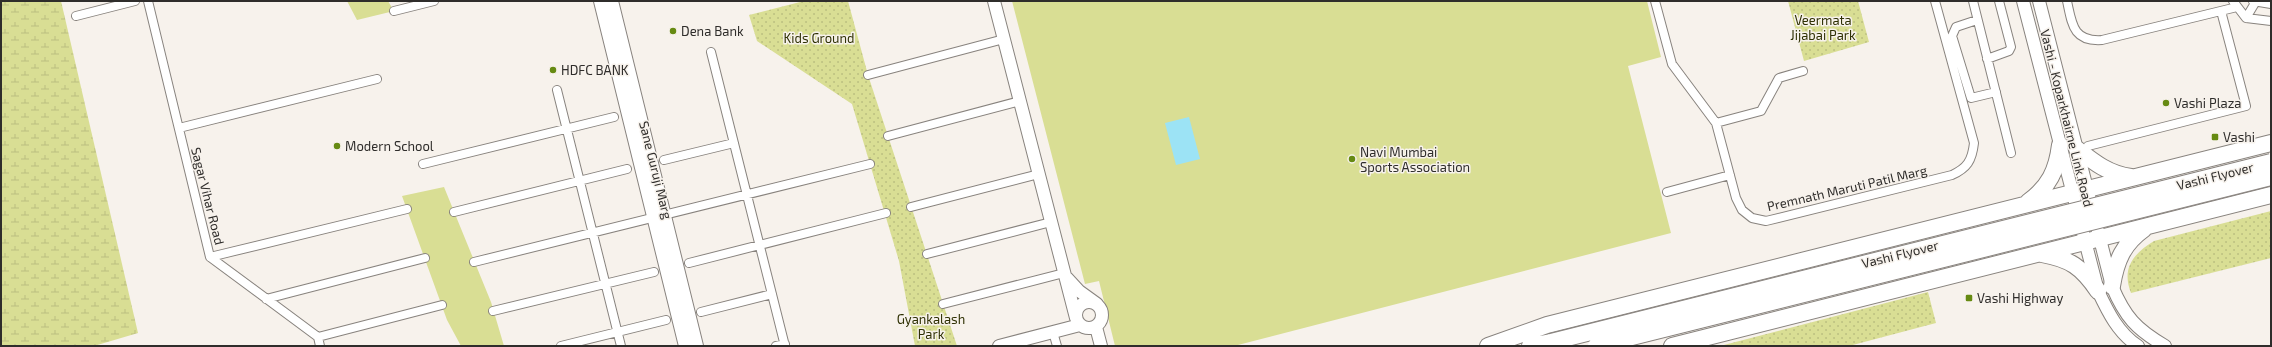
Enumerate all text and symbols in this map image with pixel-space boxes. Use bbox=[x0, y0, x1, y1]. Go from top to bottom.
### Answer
park label: Veermata Jijabai Park bbox=[1790, 12, 1856, 43]
place label: Dena Bank bbox=[681, 23, 744, 39]
marker: Dena Bank bbox=[668, 26, 678, 36]
street label: Vashi - Koparkhairne Link Road bbox=[2037, 28, 2097, 208]
park label: Kids Ground bbox=[784, 30, 854, 46]
place label: HDFC BANK bbox=[561, 62, 629, 78]
marker: HDFC BANK bbox=[548, 65, 558, 75]
place label: Vashi Plaza bbox=[2174, 95, 2241, 111]
marker: Vashi Plaza bbox=[2161, 98, 2171, 108]
street label: Sane Guruji Marg bbox=[636, 119, 676, 221]
place label: Vashi bbox=[2223, 129, 2255, 145]
marker: Vashi bbox=[2210, 132, 2220, 142]
place label: Modern School bbox=[345, 138, 434, 154]
marker: Modern School bbox=[332, 141, 342, 151]
place label: Navi Mumbai Sports Association bbox=[1360, 144, 1470, 175]
street label: Sagar Vihar Road bbox=[188, 146, 228, 246]
marker: Navi Mumbai Sports Association bbox=[1347, 154, 1357, 164]
street label: Vashi Flyover bbox=[2175, 159, 2255, 193]
street label: Premnath Maruti Patil Marg bbox=[1765, 162, 1929, 214]
street label: Vashi Flyover bbox=[1860, 237, 1940, 271]
place label: Vashi Highway bbox=[1977, 290, 2063, 306]
marker: Vashi Highway bbox=[1964, 293, 1974, 303]
park label: Gyankalash Park bbox=[897, 311, 965, 342]

